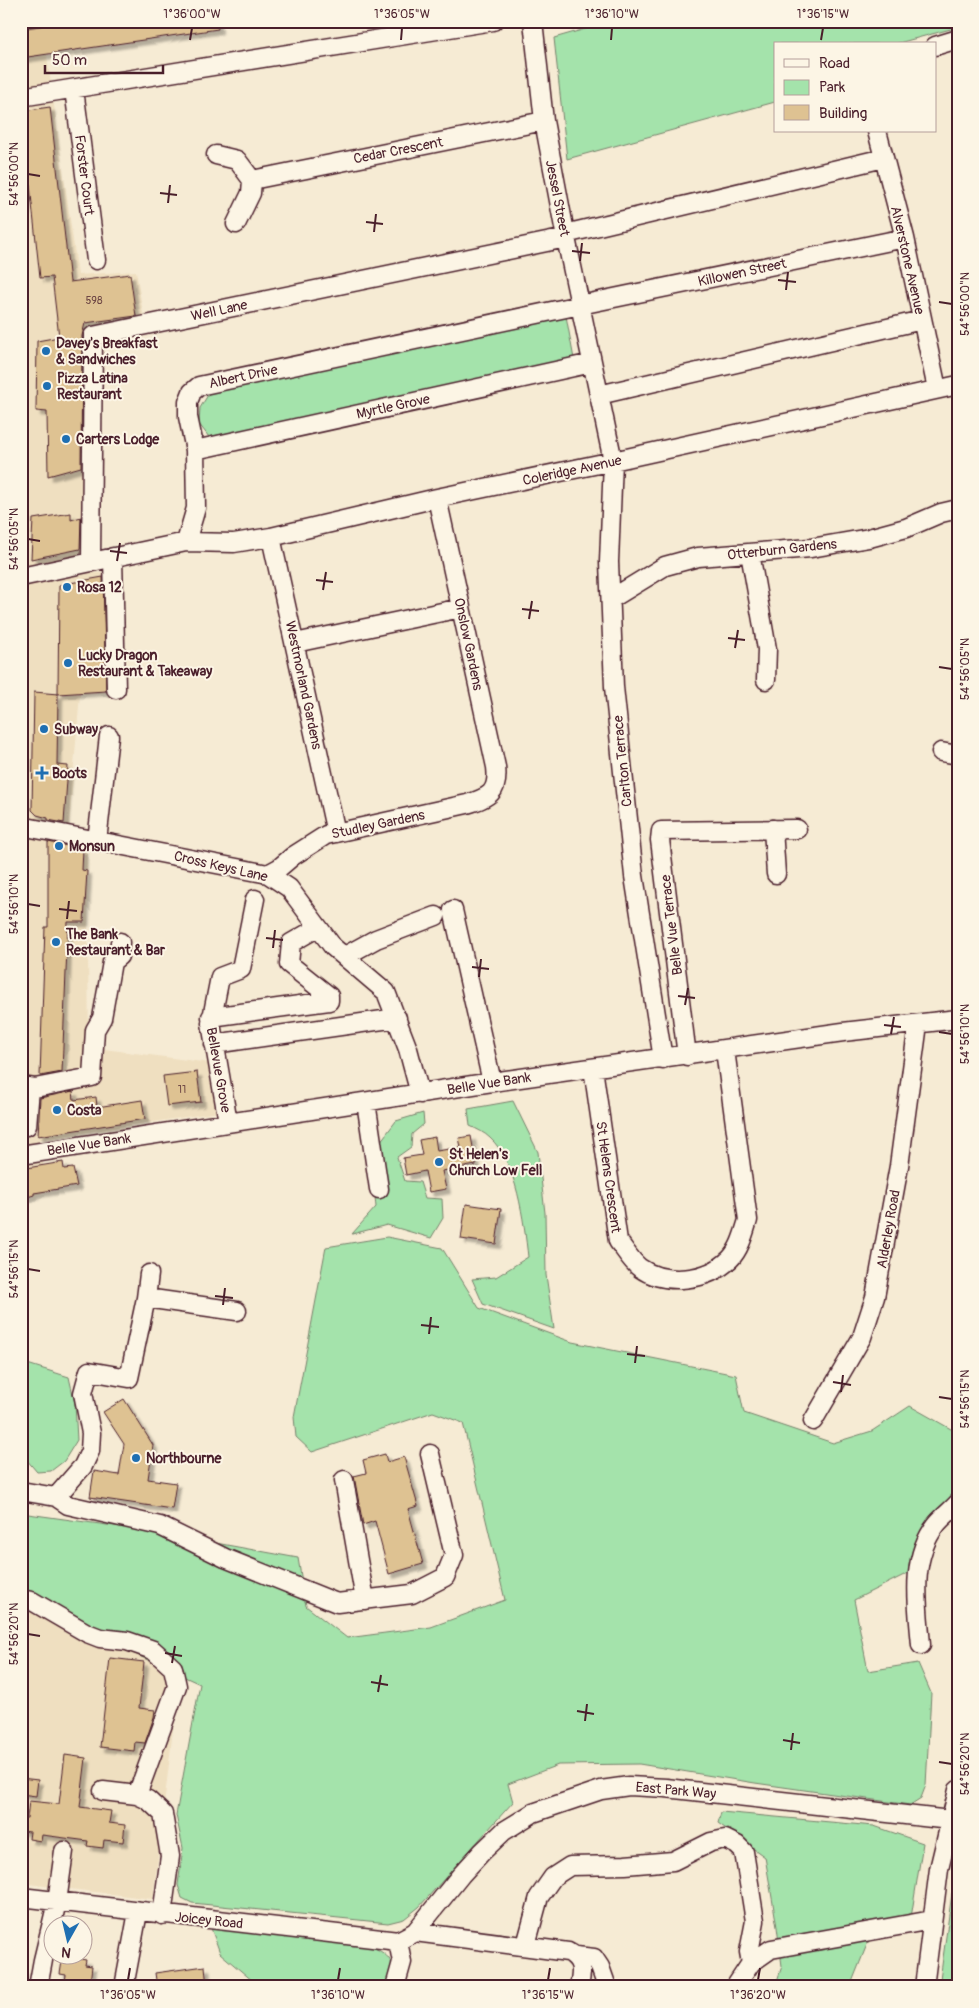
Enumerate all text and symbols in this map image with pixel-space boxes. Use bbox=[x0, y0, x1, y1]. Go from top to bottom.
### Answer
text: 1°36'00"W bbox=[163, 7, 221, 22]
text: 1°36'05"W bbox=[374, 7, 430, 22]
text: 1°36'10"W bbox=[585, 7, 639, 22]
text: 1°36'15"W bbox=[797, 7, 849, 22]
scale bar bbox=[45, 42, 162, 74]
legend bbox=[774, 42, 936, 132]
text: 50 m bbox=[52, 51, 87, 70]
text: Road bbox=[819, 54, 850, 73]
text: Park bbox=[819, 78, 846, 97]
text: Building bbox=[819, 104, 867, 123]
street label: Cedar Crescent bbox=[352, 133, 445, 167]
street label: Forster Court bbox=[71, 134, 98, 217]
text: 54°56'00"N bbox=[7, 142, 22, 206]
street label: Jessel Street bbox=[542, 158, 573, 238]
street label: Alverstone Avenue bbox=[887, 204, 928, 316]
street label: Killowen Street bbox=[696, 255, 788, 290]
text: 54°56'00"N bbox=[958, 272, 973, 336]
house number: 598 bbox=[85, 294, 103, 307]
street label: Well Lane bbox=[189, 296, 249, 325]
place label: Davey's Breakfast & Sandwiches bbox=[56, 335, 158, 368]
marker: Davey's Breakfast & Sandwiches bbox=[40, 345, 52, 357]
street label: Albert Drive bbox=[207, 361, 279, 392]
place label: Pizza Latina Restaurant bbox=[57, 370, 128, 403]
marker: Pizza Latina Restaurant bbox=[41, 380, 53, 392]
street label: Myrtle Grove bbox=[355, 390, 431, 423]
place label: Carters Lodge bbox=[76, 431, 160, 448]
marker: Carters Lodge bbox=[60, 433, 72, 445]
street label: Coleridge Avenue bbox=[521, 452, 623, 489]
text: 54°56'05"N bbox=[7, 508, 22, 570]
street label: Otterburn Gardens bbox=[726, 535, 838, 564]
place label: Rosa 12 bbox=[77, 579, 122, 596]
marker: Rosa 12 bbox=[61, 581, 73, 593]
street label: Onslow Gardens bbox=[450, 596, 487, 693]
street label: Westmorland Gardens bbox=[282, 619, 326, 752]
text: 54°56'05"N bbox=[958, 638, 973, 700]
place label: Lucky Dragon Restaurant & Takeaway bbox=[78, 647, 212, 680]
marker: Lucky Dragon Restaurant & Takeaway bbox=[62, 657, 74, 669]
street label: Carlton Terrace bbox=[609, 714, 636, 807]
place label: Subway bbox=[54, 721, 98, 738]
marker: Subway bbox=[38, 723, 50, 735]
place label: Boots bbox=[52, 765, 88, 782]
marker: Boots bbox=[36, 767, 48, 779]
street label: Studley Gardens bbox=[330, 806, 427, 843]
place label: Monsun bbox=[69, 838, 115, 855]
marker: Monsun bbox=[53, 840, 65, 852]
street label: Cross Keys Lane bbox=[172, 847, 270, 886]
text: 54°56'10"N bbox=[7, 874, 22, 934]
street label: Belle Vue Terrace bbox=[657, 874, 686, 976]
place label: The Bank Restaurant & Bar bbox=[65, 926, 166, 959]
marker: The Bank Restaurant & Bar bbox=[50, 936, 62, 948]
text: 54°56'10"N bbox=[958, 1004, 973, 1064]
street label: Bellevue Grove bbox=[203, 1026, 234, 1114]
street label: Belle Vue Bank bbox=[446, 1068, 532, 1099]
house number: 11 bbox=[178, 1083, 186, 1096]
place label: Costa bbox=[67, 1102, 102, 1119]
marker: Costa bbox=[51, 1104, 63, 1116]
street label: St Helens Crescent bbox=[592, 1120, 625, 1234]
street label: Belle Vue Bank bbox=[46, 1129, 132, 1160]
place label: St Helen's Church Low Fell bbox=[449, 1146, 542, 1179]
marker: St Helen's Church Low Fell bbox=[433, 1156, 445, 1168]
street label: Alderley Road bbox=[873, 1188, 904, 1270]
text: 54°56'15"N bbox=[7, 1240, 22, 1298]
text: 54°56'15"N bbox=[958, 1370, 973, 1428]
place label: Northbourne bbox=[146, 1450, 223, 1467]
marker: Northbourne bbox=[130, 1452, 142, 1464]
text: 54°56'20"N bbox=[7, 1603, 22, 1665]
text: 54°56'20"N bbox=[958, 1733, 973, 1795]
street label: East Park Way bbox=[635, 1779, 717, 1802]
street label: Joicey Road bbox=[174, 1908, 244, 1933]
north arrow bbox=[42, 1916, 92, 1966]
text: N bbox=[60, 1943, 72, 1961]
text: 1°36'05"W bbox=[100, 1988, 156, 2003]
text: 1°36'10"W bbox=[311, 1988, 365, 2003]
text: 1°36'15"W bbox=[522, 1988, 574, 2003]
text: 1°36'20"W bbox=[730, 1988, 786, 2003]

